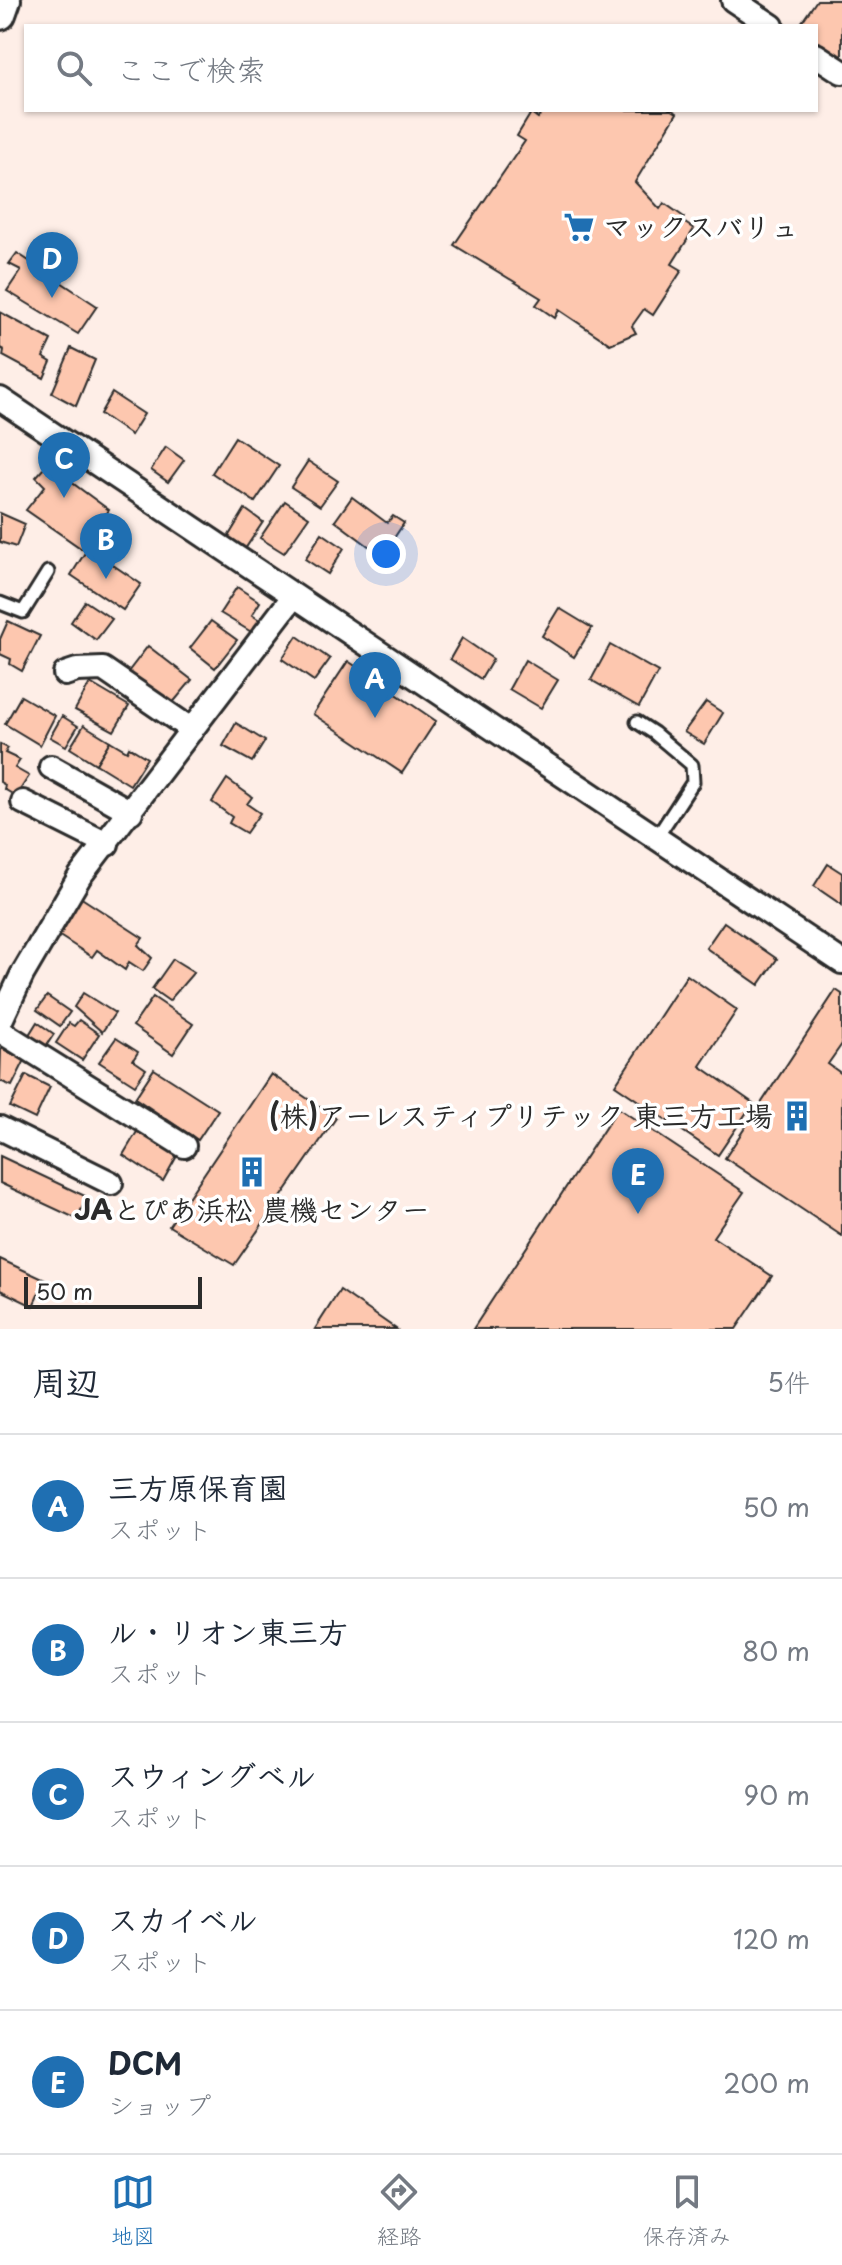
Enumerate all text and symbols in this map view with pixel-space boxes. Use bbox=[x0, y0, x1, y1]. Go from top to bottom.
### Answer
search box bbox=[24, 24, 818, 112]
icon: search bbox=[52, 46, 96, 90]
text: ここで検索 bbox=[116, 46, 266, 91]
place label: マックスバリュ bbox=[603, 204, 799, 247]
supermarket icon: マックスバリュ bbox=[562, 210, 596, 244]
pin: D bbox=[26, 232, 78, 298]
pin: C bbox=[38, 432, 90, 498]
pin: B bbox=[80, 513, 132, 579]
your location bbox=[366, 534, 406, 574]
pin: A bbox=[349, 652, 401, 718]
place label: (株)アーレスティプリテック 東三方工場 bbox=[269, 1093, 773, 1136]
building icon: (株)アーレスティプリテック 東三方工場 bbox=[780, 1099, 814, 1133]
pin: E bbox=[612, 1148, 664, 1214]
building icon: JAとぴあ浜松 農機センター bbox=[235, 1155, 269, 1189]
place label: JAとぴあ浜松 農機センター bbox=[74, 1187, 430, 1230]
scale bar bbox=[24, 1273, 202, 1309]
text: 50 m bbox=[36, 1274, 93, 1307]
text: 周辺 bbox=[32, 1355, 100, 1407]
text: 5件 bbox=[767, 1362, 810, 1401]
text: 三方原保育園 bbox=[108, 1464, 288, 1509]
text: A bbox=[48, 1487, 68, 1526]
text: 50 m bbox=[743, 1487, 810, 1526]
text: スポット bbox=[108, 1509, 212, 1548]
text: ル・リオン東三方 bbox=[108, 1608, 348, 1653]
text: B bbox=[49, 1631, 67, 1670]
text: 80 m bbox=[742, 1631, 810, 1670]
text: スポット bbox=[108, 1653, 212, 1692]
text: スウィングベル bbox=[108, 1752, 316, 1797]
text: C bbox=[48, 1775, 68, 1814]
text: 90 m bbox=[743, 1775, 810, 1814]
text: スポット bbox=[108, 1797, 212, 1836]
text: スカイベル bbox=[108, 1896, 258, 1941]
text: D bbox=[48, 1919, 68, 1958]
text: 120 m bbox=[733, 1919, 810, 1958]
text: スポット bbox=[108, 1941, 212, 1980]
text: DCM bbox=[108, 2040, 182, 2085]
text: E bbox=[50, 2063, 66, 2102]
text: 200 m bbox=[723, 2063, 810, 2102]
text: ショップ bbox=[108, 2085, 211, 2124]
tab: 地図 bbox=[111, 2170, 155, 2251]
tab: 経路 bbox=[377, 2170, 421, 2251]
tab: 保存済み bbox=[643, 2170, 731, 2251]

